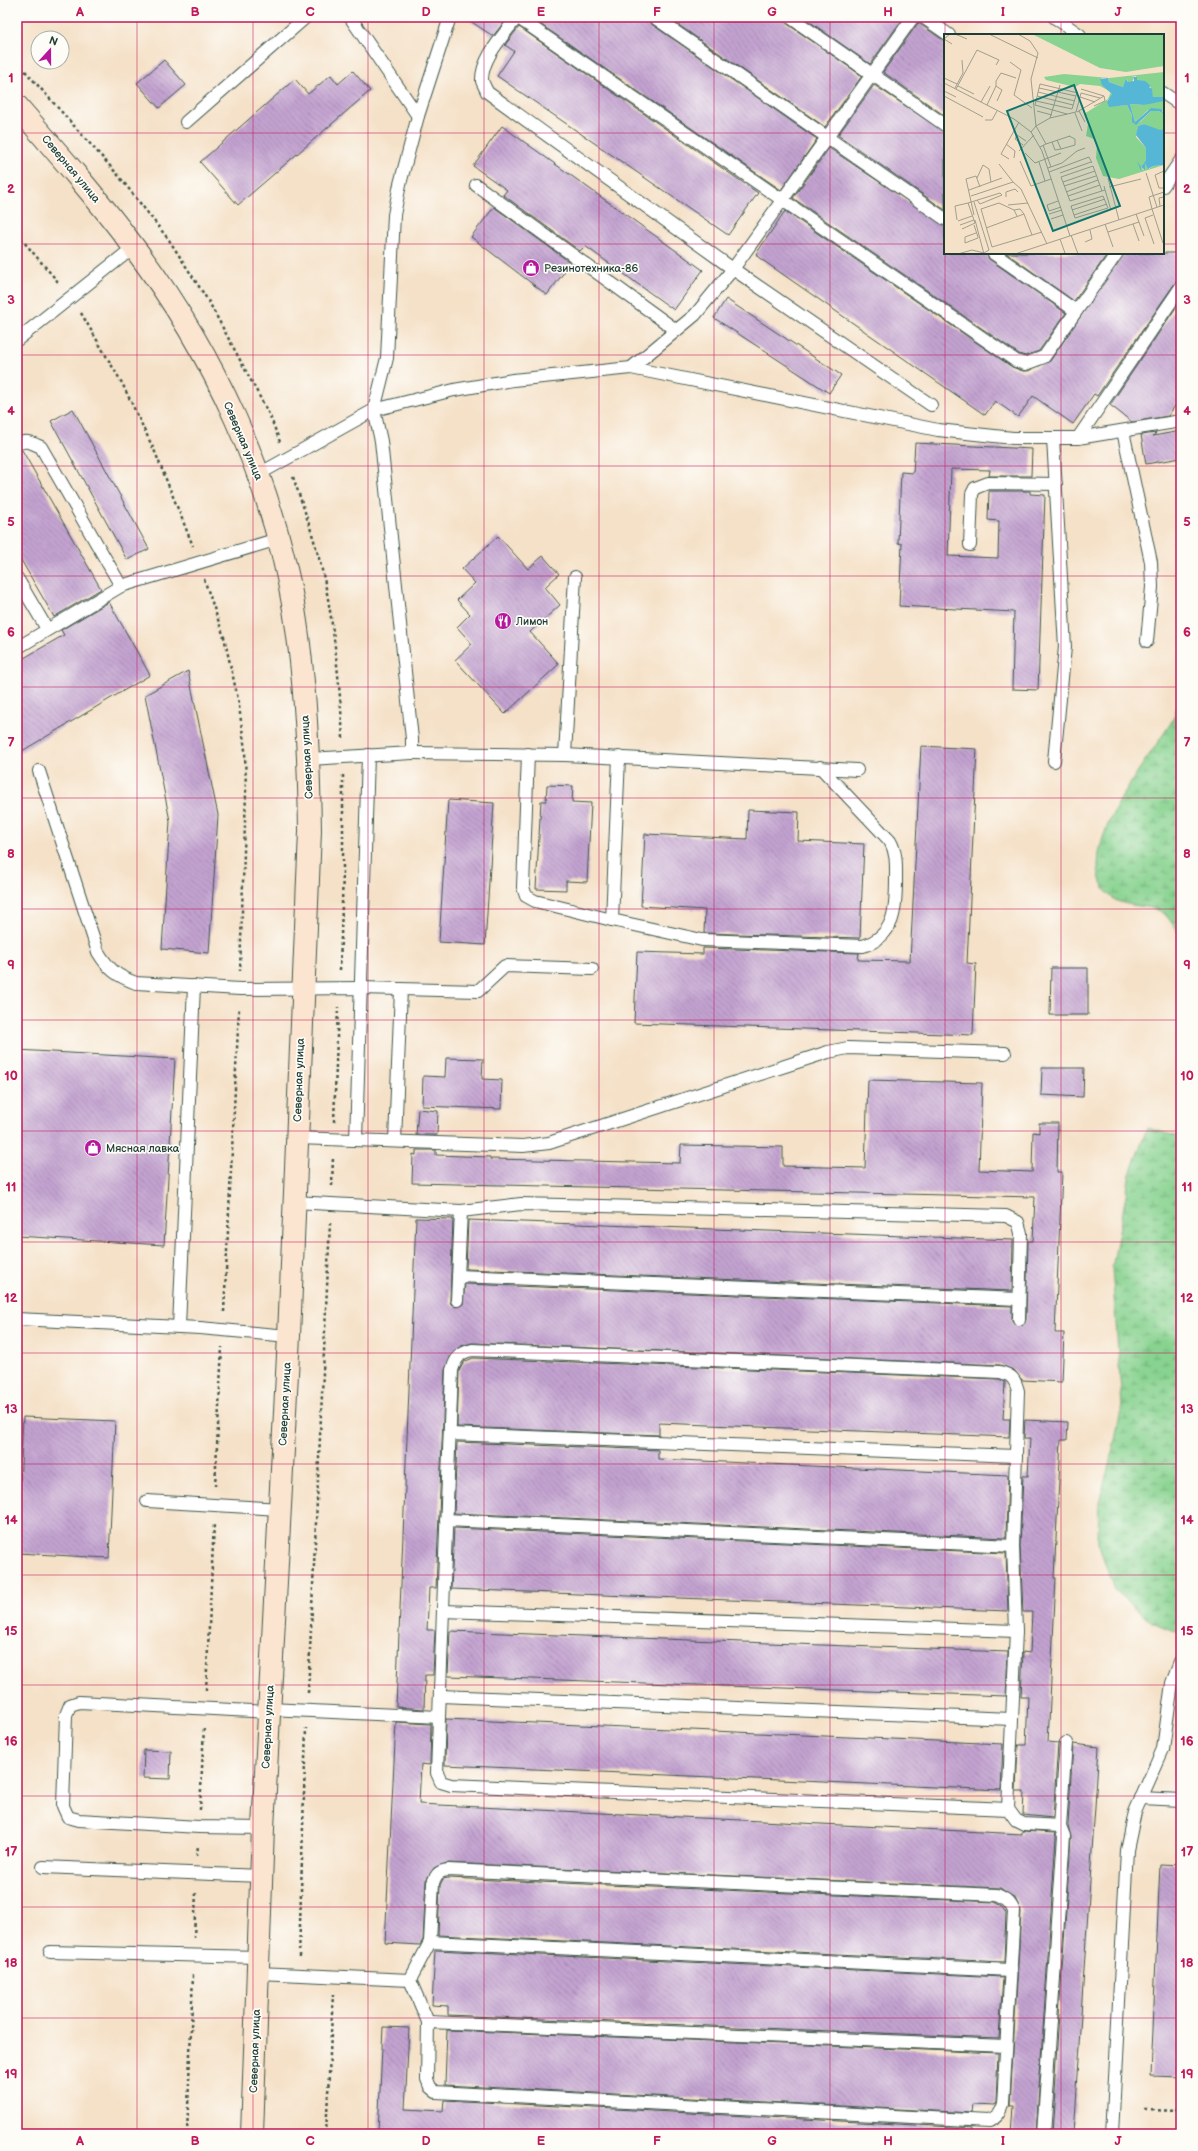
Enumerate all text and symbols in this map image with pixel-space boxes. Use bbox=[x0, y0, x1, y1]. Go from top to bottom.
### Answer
text: A bbox=[75, 4, 84, 20]
text: B bbox=[190, 4, 200, 20]
text: C bbox=[305, 4, 315, 20]
text: D bbox=[421, 4, 431, 20]
text: E bbox=[537, 4, 546, 20]
text: F bbox=[653, 4, 661, 20]
text: G bbox=[767, 4, 777, 20]
text: H bbox=[883, 4, 893, 20]
text: I bbox=[1001, 4, 1005, 20]
text: J bbox=[1114, 4, 1122, 20]
north arrow bbox=[30, 30, 70, 70]
text: N bbox=[47, 34, 60, 49]
inset map bbox=[944, 34, 1164, 254]
text: 1 bbox=[8, 70, 14, 86]
text: 1 bbox=[1184, 70, 1190, 86]
street label: Северная улица bbox=[39, 133, 103, 206]
text: 2 bbox=[7, 181, 15, 197]
text: 2 bbox=[1183, 181, 1191, 197]
shop icon: Резинотехника-86 bbox=[521, 258, 541, 278]
place label: Резинотехника-86 bbox=[544, 262, 638, 275]
text: 3 bbox=[7, 292, 15, 308]
text: 3 bbox=[1183, 292, 1191, 308]
street label: Северная улица bbox=[221, 400, 266, 483]
text: 4 bbox=[7, 403, 15, 419]
text: 4 bbox=[1183, 403, 1191, 419]
text: 5 bbox=[7, 514, 15, 530]
text: 5 bbox=[1183, 514, 1191, 530]
restaurant icon: Лимон bbox=[493, 611, 513, 631]
place label: Лимон bbox=[515, 615, 548, 628]
text: 6 bbox=[7, 624, 15, 640]
text: 6 bbox=[1183, 624, 1191, 640]
street label: Северная улица bbox=[298, 714, 316, 799]
text: 7 bbox=[7, 735, 15, 751]
text: 7 bbox=[1183, 735, 1191, 751]
text: 8 bbox=[7, 846, 15, 862]
text: 8 bbox=[1183, 846, 1191, 862]
text: 9 bbox=[7, 957, 15, 973]
text: 9 bbox=[1183, 957, 1191, 973]
street label: Северная улица bbox=[291, 1037, 307, 1122]
text: 10 bbox=[4, 1068, 18, 1084]
text: 10 bbox=[1180, 1068, 1194, 1084]
shop icon: Мясная лавка bbox=[83, 1138, 103, 1158]
place label: Мясная лавка bbox=[106, 1142, 180, 1155]
text: 11 bbox=[6, 1179, 16, 1195]
text: 11 bbox=[1182, 1179, 1192, 1195]
text: 12 bbox=[4, 1290, 18, 1306]
text: 12 bbox=[1180, 1290, 1194, 1306]
street label: Северная улица bbox=[276, 1361, 294, 1446]
text: 13 bbox=[4, 1401, 18, 1417]
text: 13 bbox=[1180, 1401, 1194, 1417]
text: 14 bbox=[4, 1512, 18, 1528]
text: 14 bbox=[1180, 1512, 1194, 1528]
text: 15 bbox=[5, 1623, 18, 1639]
text: 15 bbox=[1181, 1623, 1194, 1639]
street label: Северная улица bbox=[259, 1684, 277, 1769]
text: 16 bbox=[4, 1733, 18, 1749]
text: 16 bbox=[1180, 1733, 1194, 1749]
text: 17 bbox=[5, 1844, 17, 1860]
text: 17 bbox=[1181, 1844, 1193, 1860]
text: 18 bbox=[4, 1955, 18, 1971]
text: 18 bbox=[1180, 1955, 1194, 1971]
street label: Северная улица bbox=[247, 2008, 263, 2093]
text: 19 bbox=[4, 2066, 18, 2082]
text: 19 bbox=[1180, 2066, 1194, 2082]
text: A bbox=[75, 2133, 84, 2149]
text: B bbox=[190, 2133, 200, 2149]
text: C bbox=[305, 2133, 315, 2149]
text: D bbox=[421, 2133, 431, 2149]
text: E bbox=[537, 2133, 546, 2149]
text: F bbox=[653, 2133, 661, 2149]
text: G bbox=[767, 2133, 777, 2149]
text: H bbox=[883, 2133, 893, 2149]
text: I bbox=[1001, 2133, 1005, 2149]
text: J bbox=[1114, 2133, 1122, 2149]

